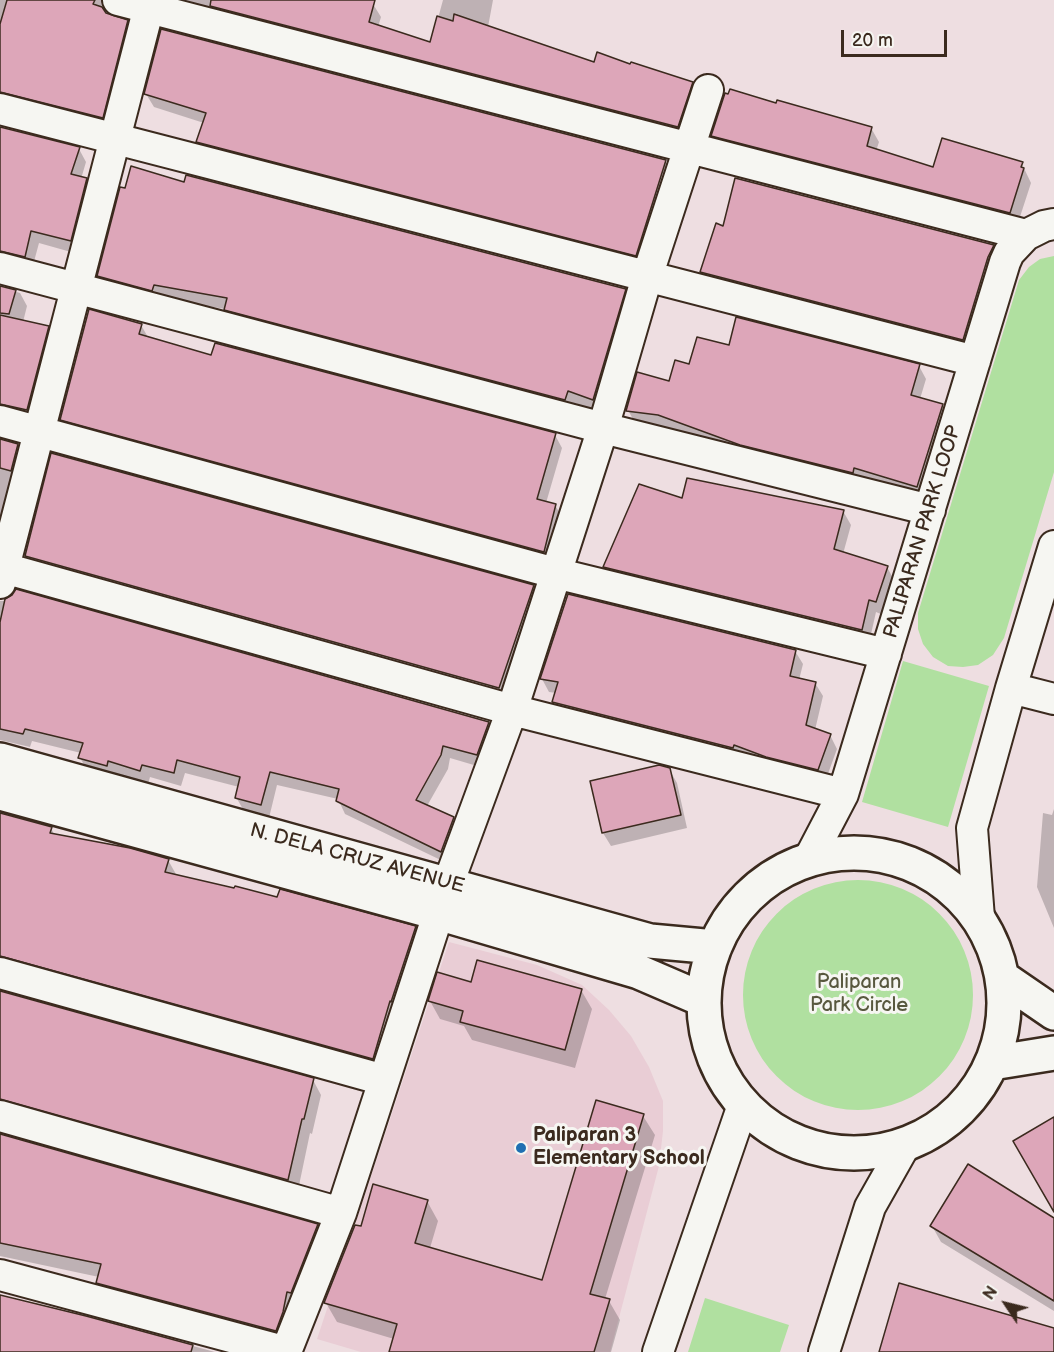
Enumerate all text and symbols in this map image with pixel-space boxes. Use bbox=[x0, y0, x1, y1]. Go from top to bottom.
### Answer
scale bar bbox=[844, 18, 950, 56]
text: 20 m bbox=[852, 30, 893, 51]
street label: PALIPARAN PARK LOOP bbox=[879, 423, 967, 641]
street label: N. DELA CRUZ AVENUE bbox=[247, 819, 467, 899]
park label: Paliparan Park Circle bbox=[810, 971, 908, 1018]
place label: Paliparan 3 Elementary School bbox=[533, 1124, 705, 1171]
marker: Paliparan 3 Elementary School bbox=[514, 1141, 528, 1155]
north arrow bbox=[976, 1274, 1036, 1334]
text: N bbox=[980, 1283, 1002, 1304]

